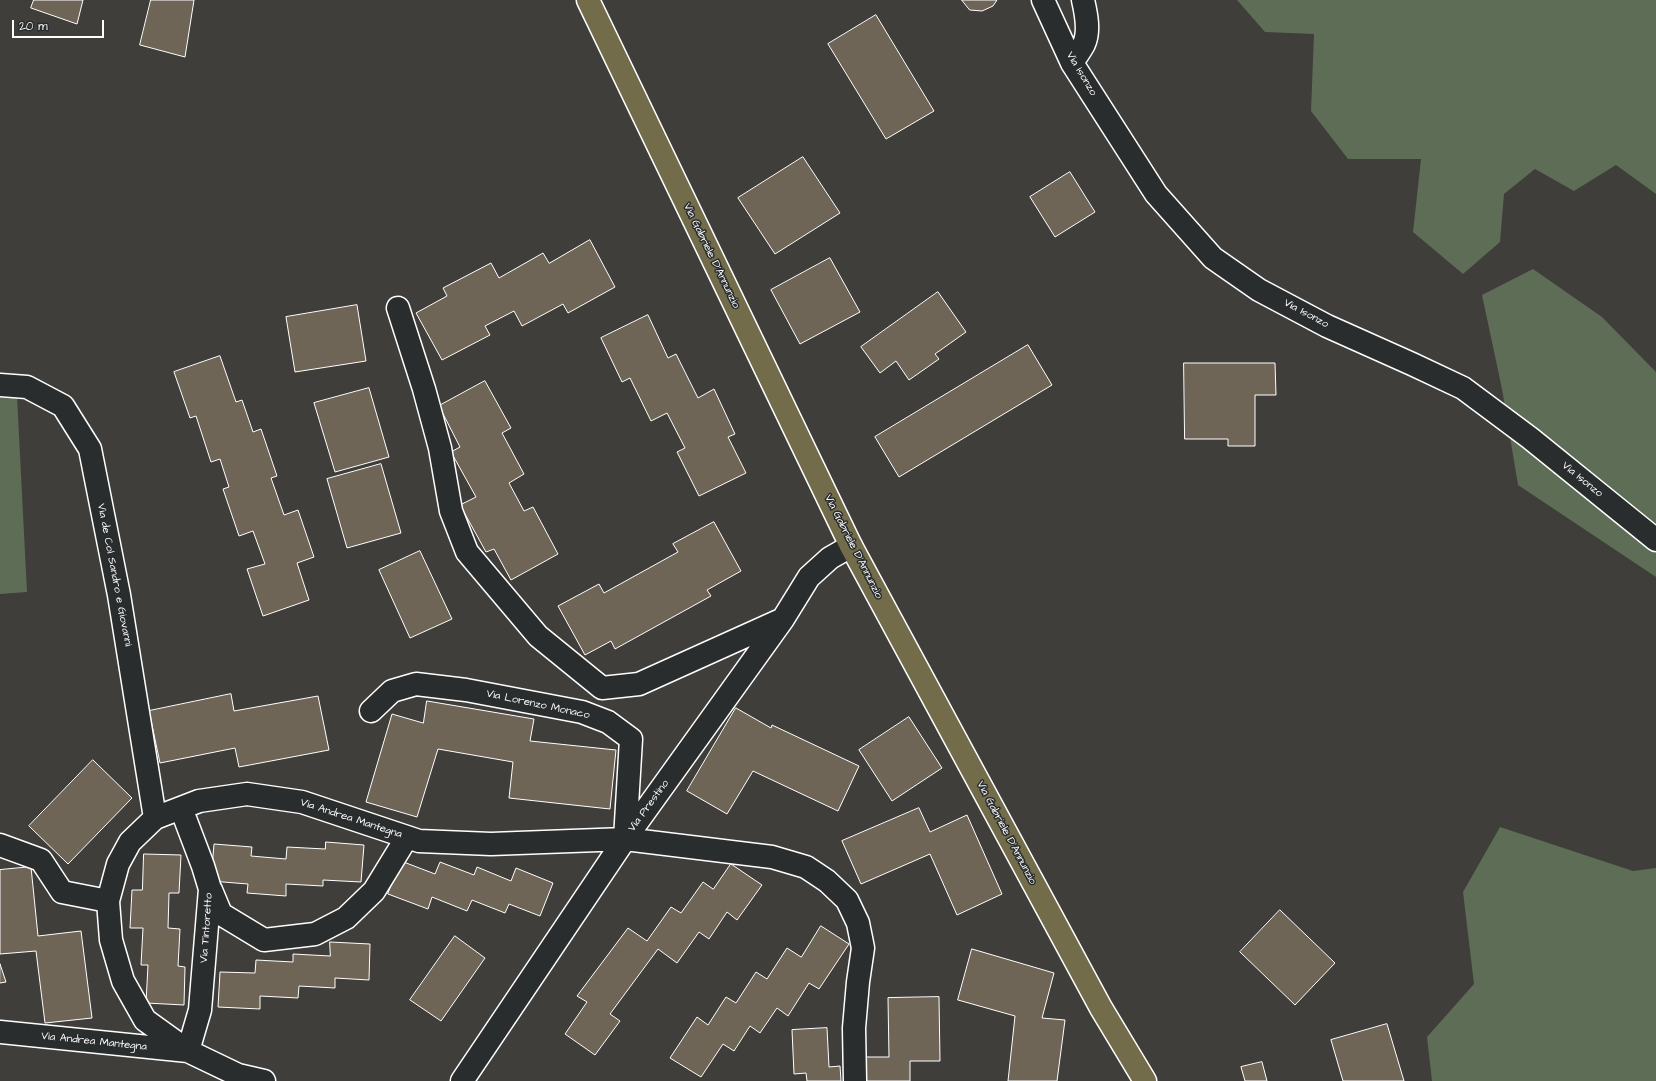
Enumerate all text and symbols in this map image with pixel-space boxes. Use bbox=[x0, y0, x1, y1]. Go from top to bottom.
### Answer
scale bar bbox=[14, 12, 106, 38]
text: 20 m bbox=[19, 18, 48, 35]
street label: Via Isonzo bbox=[1063, 50, 1099, 98]
street label: Via Gabriele D'Annunzio bbox=[680, 201, 742, 311]
street label: Via Isonzo bbox=[1281, 297, 1331, 331]
street label: Via Isonzo bbox=[1559, 459, 1605, 501]
street label: Via Gabriele D'Annunzio bbox=[821, 493, 885, 601]
street label: Via de Col Sandro e Giovanni bbox=[94, 503, 134, 647]
street label: Via Lorenzo Monaco bbox=[485, 688, 591, 722]
street label: Via Prestino bbox=[626, 777, 672, 835]
street label: Via Gabriele D'Annunzio bbox=[973, 779, 1039, 887]
street label: Via Andrea Mantegna bbox=[298, 796, 404, 842]
street label: Via Tintoretto bbox=[198, 892, 216, 964]
street label: Via Andrea Mantegna bbox=[41, 1030, 147, 1054]

